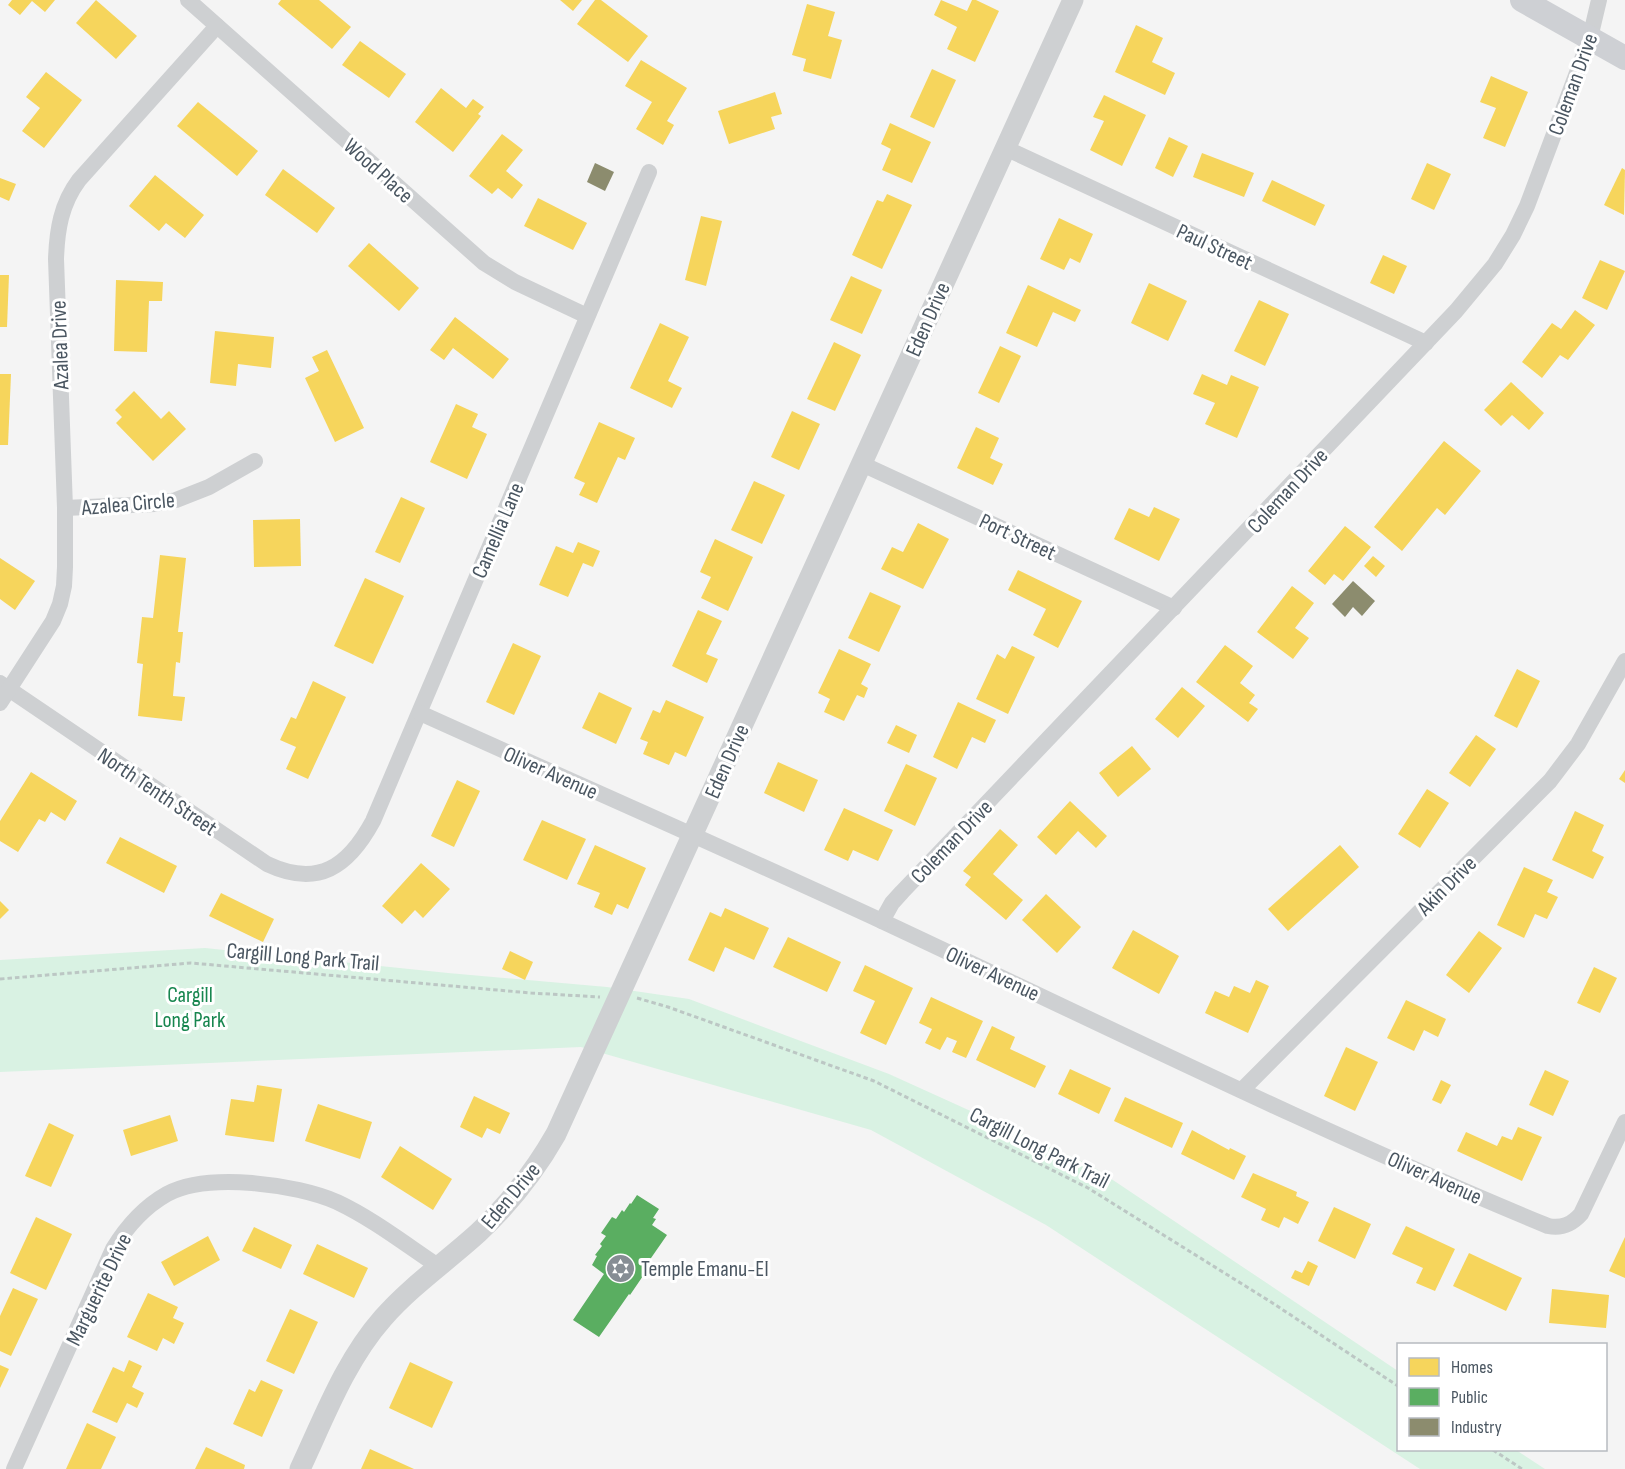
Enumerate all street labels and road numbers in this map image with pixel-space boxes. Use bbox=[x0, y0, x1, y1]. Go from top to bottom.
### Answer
street label: Coleman Drive bbox=[1543, 30, 1604, 139]
street label: Wood Place bbox=[338, 133, 418, 209]
street label: Paul Street bbox=[1172, 218, 1257, 277]
street label: Eden Drive bbox=[900, 278, 957, 361]
street label: Azalea Drive bbox=[45, 300, 76, 391]
street label: Coleman Drive bbox=[1242, 443, 1334, 539]
street label: Camellia Lane bbox=[466, 479, 531, 582]
street label: Azalea Circle bbox=[79, 487, 176, 522]
street label: Port Street bbox=[975, 508, 1060, 567]
street label: Eden Drive bbox=[699, 720, 756, 803]
street label: Oliver Avenue bbox=[499, 741, 602, 806]
street label: North Tenth Street bbox=[92, 742, 222, 842]
street label: Coleman Drive bbox=[905, 794, 999, 890]
street label: Akin Drive bbox=[1411, 851, 1483, 922]
street label: Cargill Long Park Trail bbox=[225, 937, 380, 978]
street label: Oliver Avenue bbox=[941, 941, 1044, 1008]
street label: Cargill Long Park Trail bbox=[965, 1101, 1114, 1195]
street label: Oliver Avenue bbox=[1383, 1146, 1486, 1211]
street label: Eden Drive bbox=[476, 1157, 547, 1235]
street label: Marguerite Drive bbox=[61, 1229, 138, 1350]

